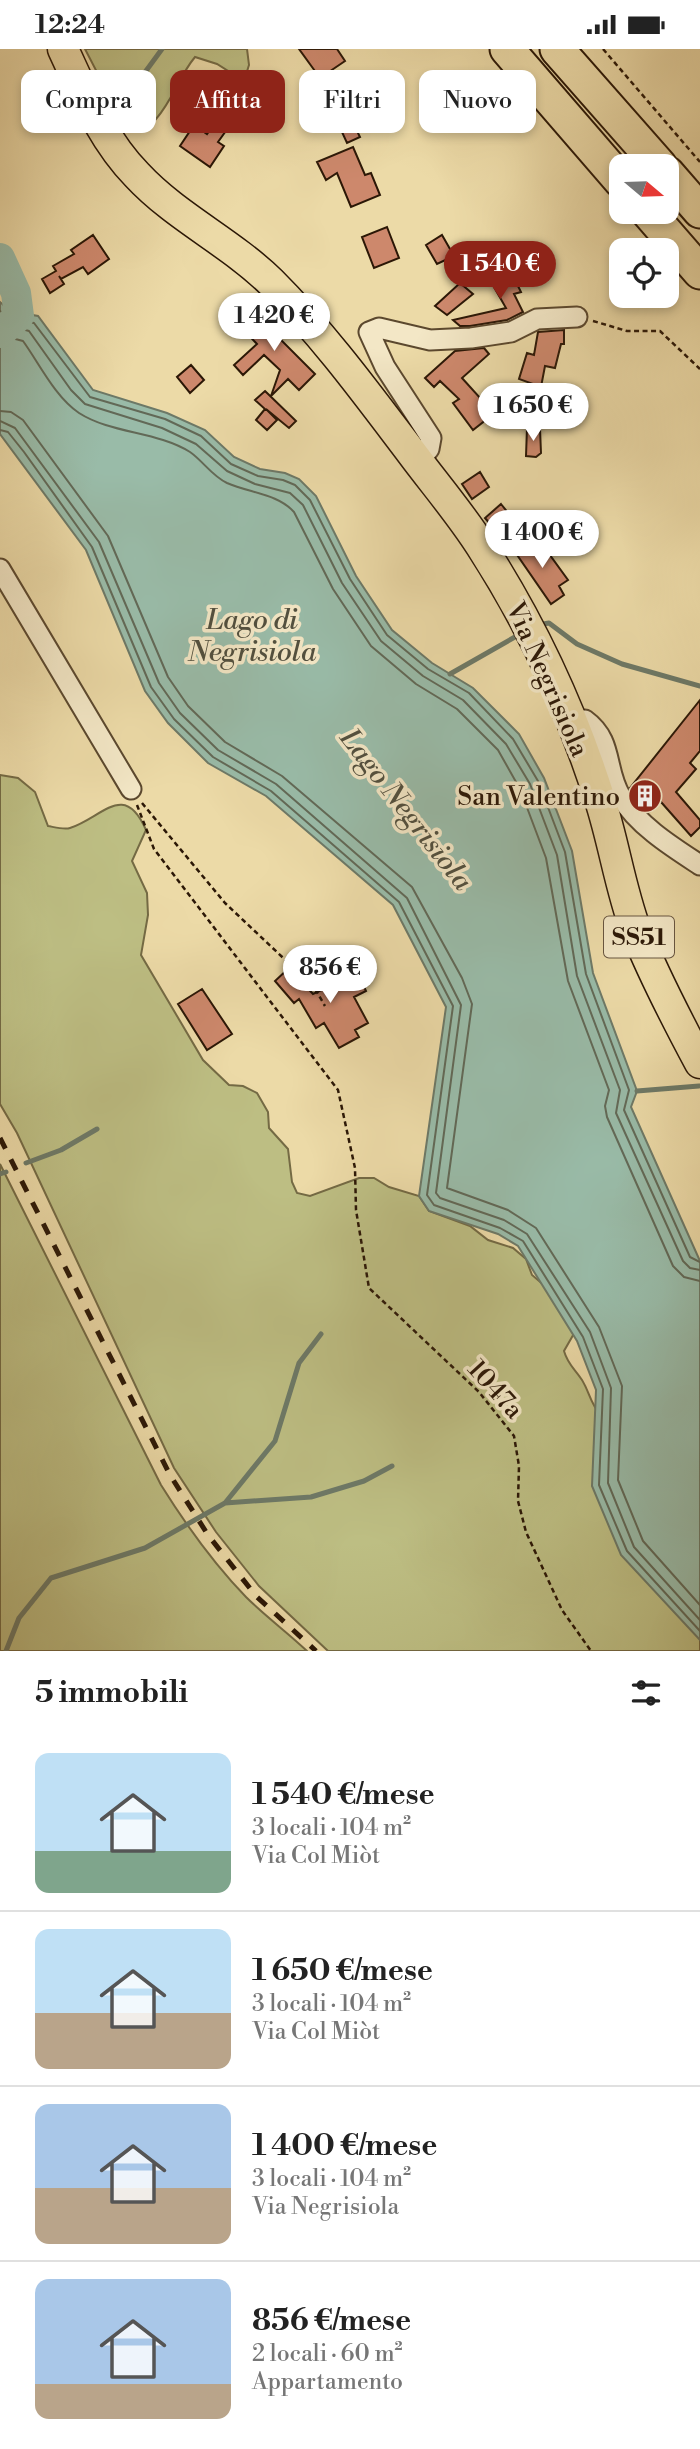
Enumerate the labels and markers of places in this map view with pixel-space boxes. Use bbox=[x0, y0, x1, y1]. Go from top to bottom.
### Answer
pin: 1 540 € bbox=[435, 241, 565, 301]
pin: 1 420 € bbox=[209, 293, 339, 353]
pin: 1 650 € bbox=[468, 383, 598, 443]
pin: 1 400 € bbox=[477, 511, 607, 570]
building icon: San Valentino bbox=[626, 777, 664, 815]
place label: San Valentino bbox=[457, 781, 620, 813]
pin: 856 € bbox=[281, 946, 379, 1005]

